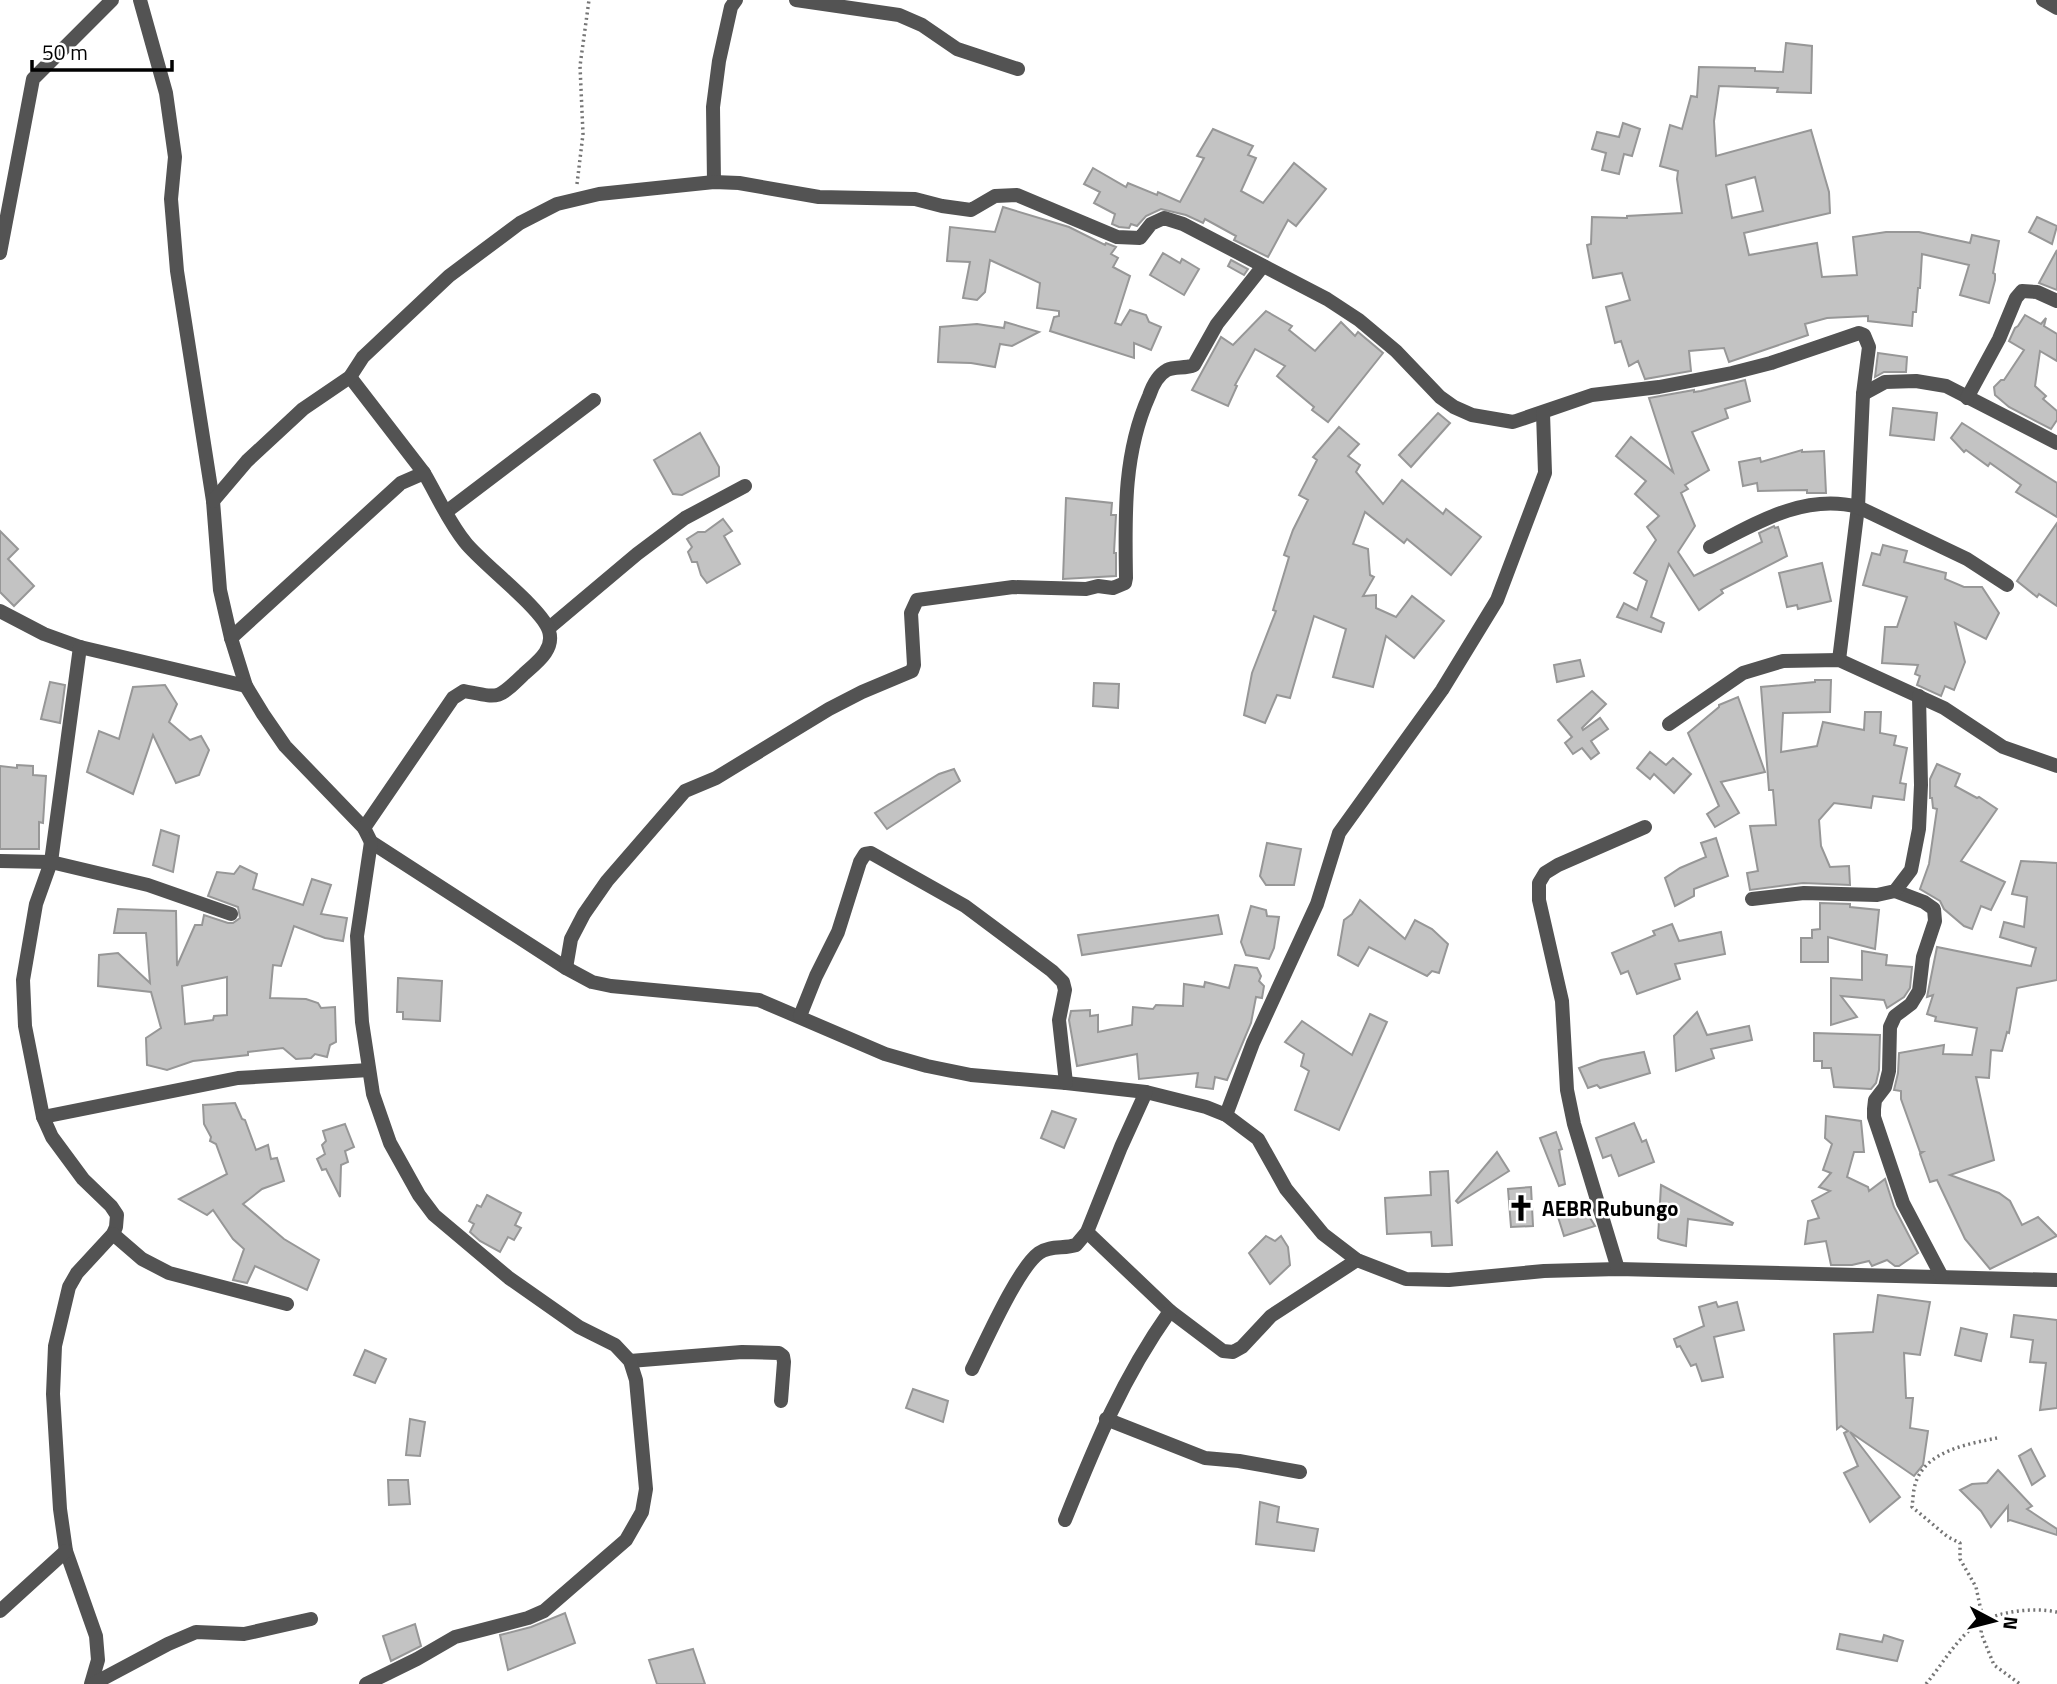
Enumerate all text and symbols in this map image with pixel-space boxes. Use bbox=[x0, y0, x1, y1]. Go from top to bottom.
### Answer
scale bar bbox=[32, 28, 172, 72]
text: 50 m bbox=[42, 36, 88, 68]
place label: AEBR Rubungo bbox=[1542, 1192, 1678, 1224]
church icon: AEBR Rubungo bbox=[1506, 1193, 1536, 1223]
north arrow bbox=[1959, 1586, 2029, 1656]
text: N bbox=[1996, 1615, 2027, 1631]

